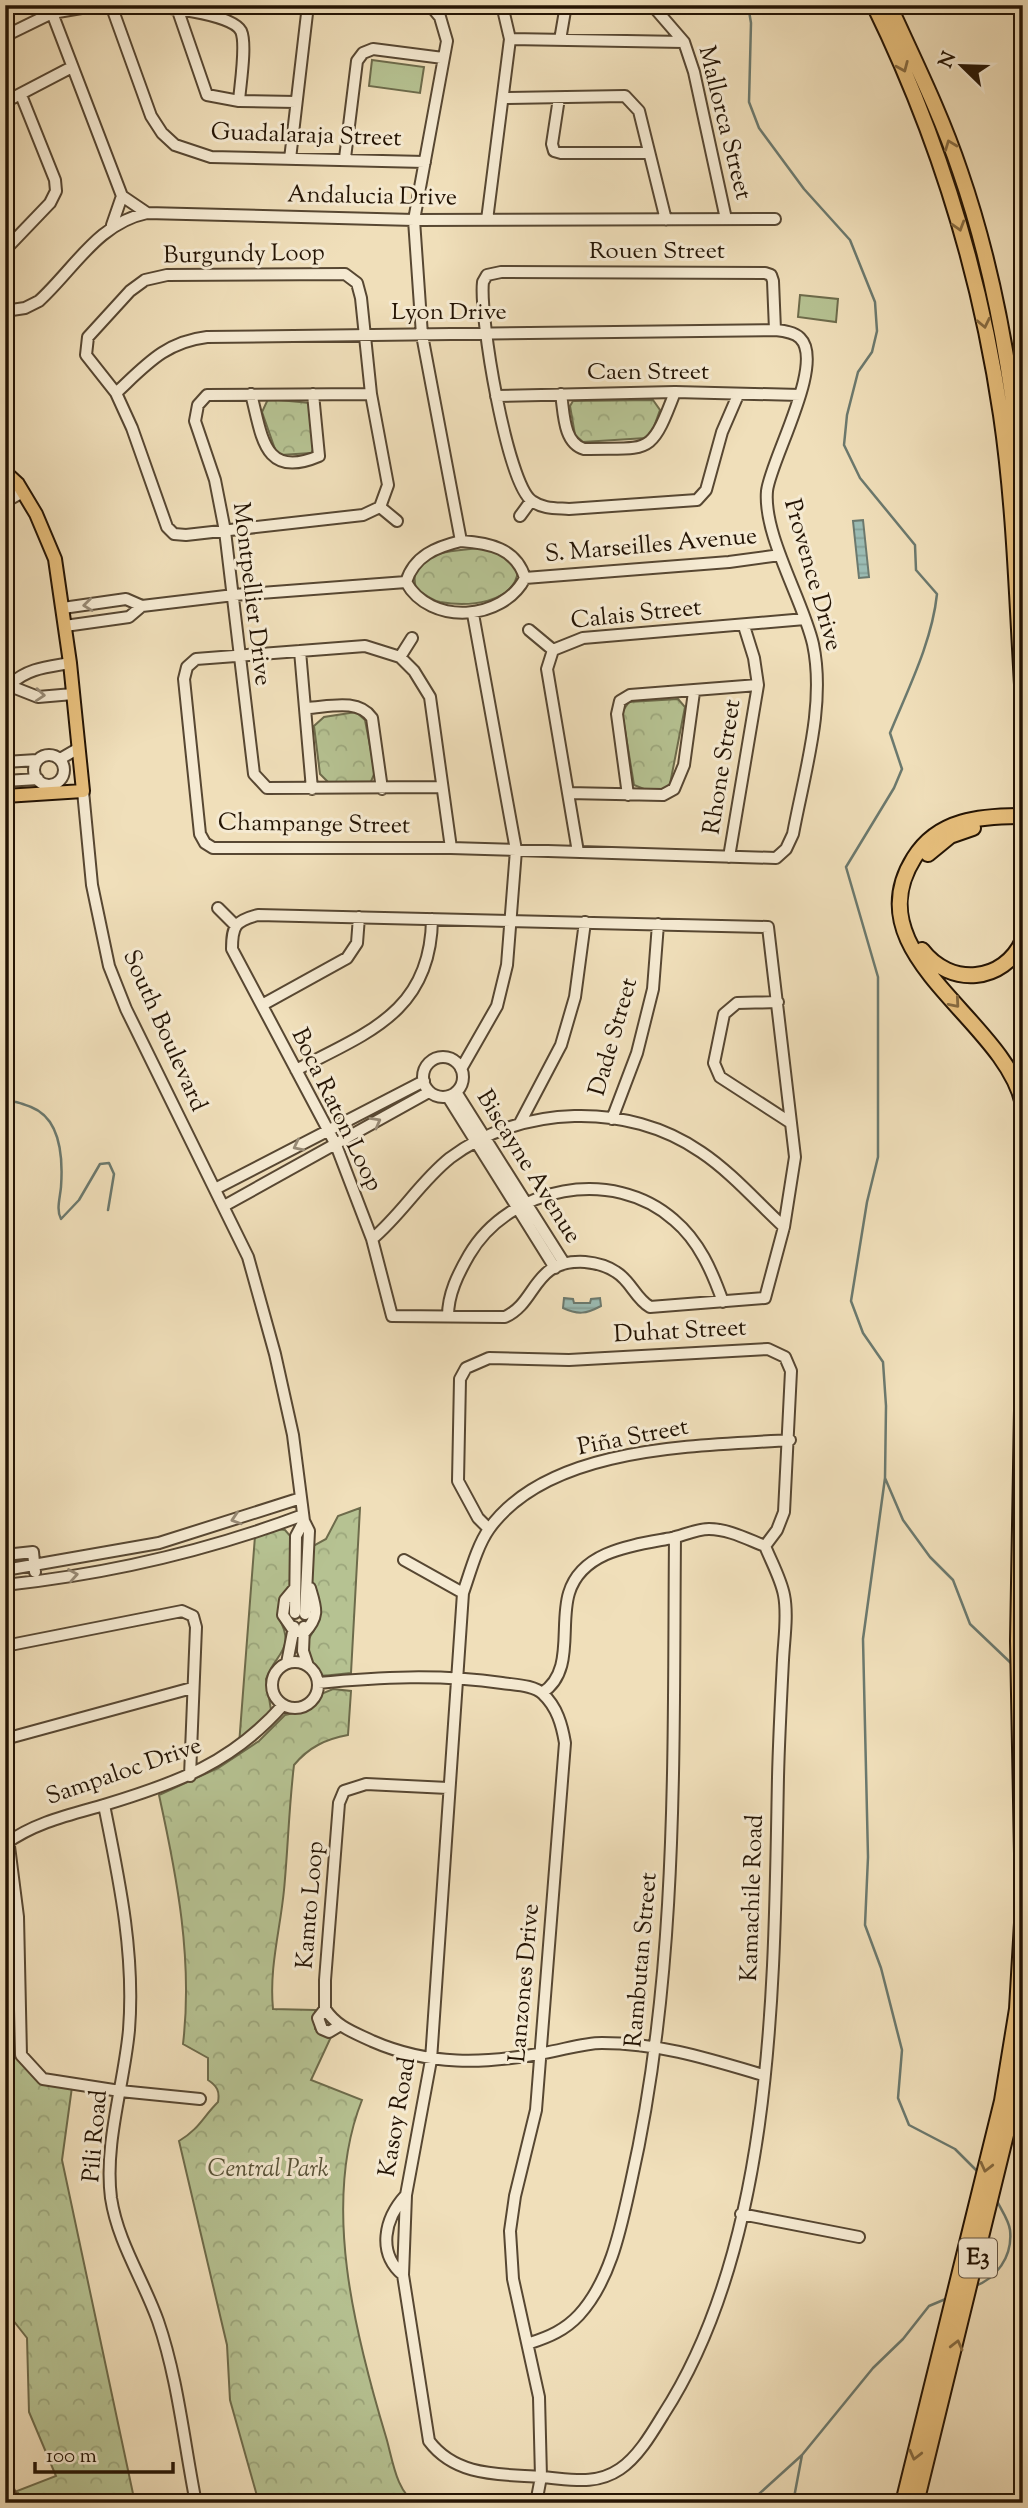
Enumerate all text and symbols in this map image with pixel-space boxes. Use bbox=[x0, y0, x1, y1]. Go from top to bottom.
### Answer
north arrow bbox=[926, 32, 996, 102]
street label: Mallorca Street bbox=[688, 43, 760, 203]
text: N bbox=[933, 48, 964, 73]
one-way arrow bbox=[894, 60, 908, 72]
street label: Guadalaraja Street bbox=[210, 116, 402, 156]
one-way arrow bbox=[945, 139, 959, 151]
street label: Andalucia Drive bbox=[287, 179, 457, 215]
one-way arrow bbox=[951, 219, 966, 231]
street label: Rouen Street bbox=[589, 235, 725, 269]
street label: Burgundy Loop bbox=[163, 237, 325, 273]
street label: Lyon Drive bbox=[391, 296, 507, 330]
one-way arrow bbox=[976, 317, 990, 329]
street label: Caen Street bbox=[587, 356, 709, 390]
street label: Provence Drive bbox=[774, 495, 850, 655]
street label: Montpellier Drive bbox=[223, 500, 279, 688]
street label: S. Marseilles Avenue bbox=[543, 520, 759, 572]
street label: Calais Street bbox=[569, 591, 703, 639]
one-way arrow bbox=[82, 597, 94, 612]
one-way arrow bbox=[35, 687, 46, 702]
street label: Rhone Street bbox=[696, 697, 750, 837]
street label: Champange Street bbox=[218, 806, 410, 844]
street label: South Boulevard bbox=[113, 945, 215, 1118]
street label: Dade Street bbox=[581, 974, 647, 1100]
one-way arrow bbox=[947, 994, 959, 1007]
street label: Boca Raton Loop bbox=[282, 1023, 390, 1197]
street label: Biscayne Avenue bbox=[467, 1084, 589, 1250]
one-way arrow bbox=[368, 1117, 381, 1130]
one-way arrow bbox=[293, 1138, 305, 1152]
street label: Duhat Street bbox=[613, 1312, 747, 1352]
street label: Piña Street bbox=[575, 1411, 691, 1465]
one-way arrow bbox=[230, 1511, 242, 1526]
one-way arrow bbox=[67, 1568, 79, 1583]
street label: Sampaloc Drive bbox=[42, 1729, 206, 1815]
street label: Kamachile Road bbox=[733, 1813, 773, 1982]
street label: Kamto Loop bbox=[288, 1840, 334, 1970]
street label: Rambutan Street bbox=[617, 1871, 667, 2049]
street label: Lanzones Drive bbox=[501, 1902, 549, 2064]
street label: Kasoy Road bbox=[371, 2054, 425, 2180]
street label: Pili Road bbox=[75, 2088, 117, 2184]
park label: Central Park bbox=[207, 2153, 329, 2187]
one-way arrow bbox=[980, 2161, 994, 2173]
road number: E3 bbox=[959, 2238, 997, 2278]
one-way arrow bbox=[949, 2339, 963, 2351]
scale bar bbox=[35, 2431, 173, 2475]
text: 100 m bbox=[46, 2442, 97, 2472]
one-way arrow bbox=[909, 2449, 923, 2461]

